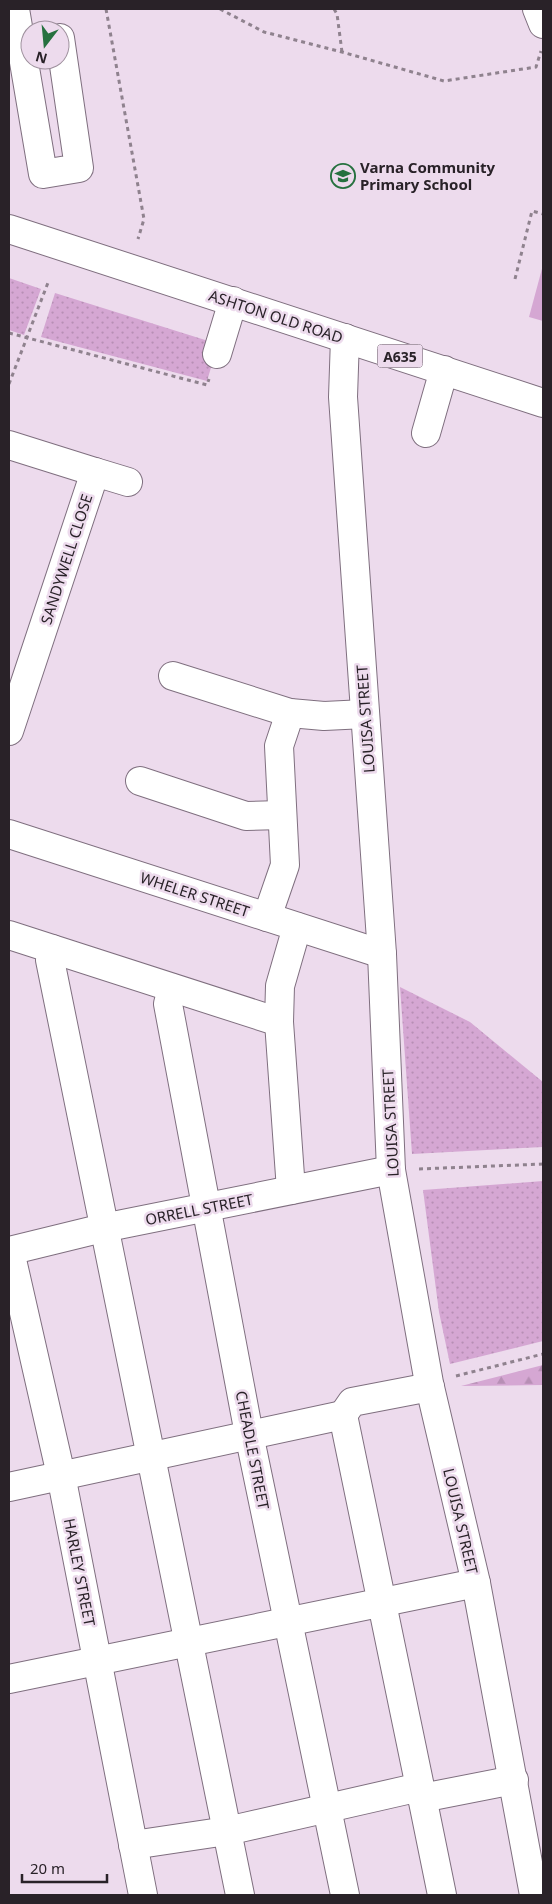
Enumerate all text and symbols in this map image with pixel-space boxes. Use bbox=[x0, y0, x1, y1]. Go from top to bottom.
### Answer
north arrow bbox=[20, 20, 70, 70]
text: N bbox=[33, 47, 49, 69]
place label: Varna Community Primary School bbox=[360, 157, 496, 194]
school or university icon: Varna Community Primary School bbox=[330, 163, 356, 189]
street label: ASHTON OLD ROAD bbox=[206, 285, 346, 347]
road number: A635 bbox=[378, 344, 422, 368]
street label: SANDYWELL CLOSE bbox=[36, 491, 96, 627]
street label: LOUISA STREET bbox=[351, 664, 379, 774]
street label: WHELER STREET bbox=[138, 867, 253, 921]
street label: LOUISA STREET bbox=[377, 1068, 403, 1177]
street label: ORRELL STREET bbox=[143, 1189, 255, 1229]
street label: CHEADLE STREET bbox=[232, 1389, 274, 1512]
street label: LOUISA STREET bbox=[439, 1466, 483, 1576]
street label: HARLEY STREET bbox=[60, 1516, 100, 1628]
scale bar bbox=[22, 1852, 108, 1884]
text: 20 m bbox=[30, 1858, 65, 1878]

